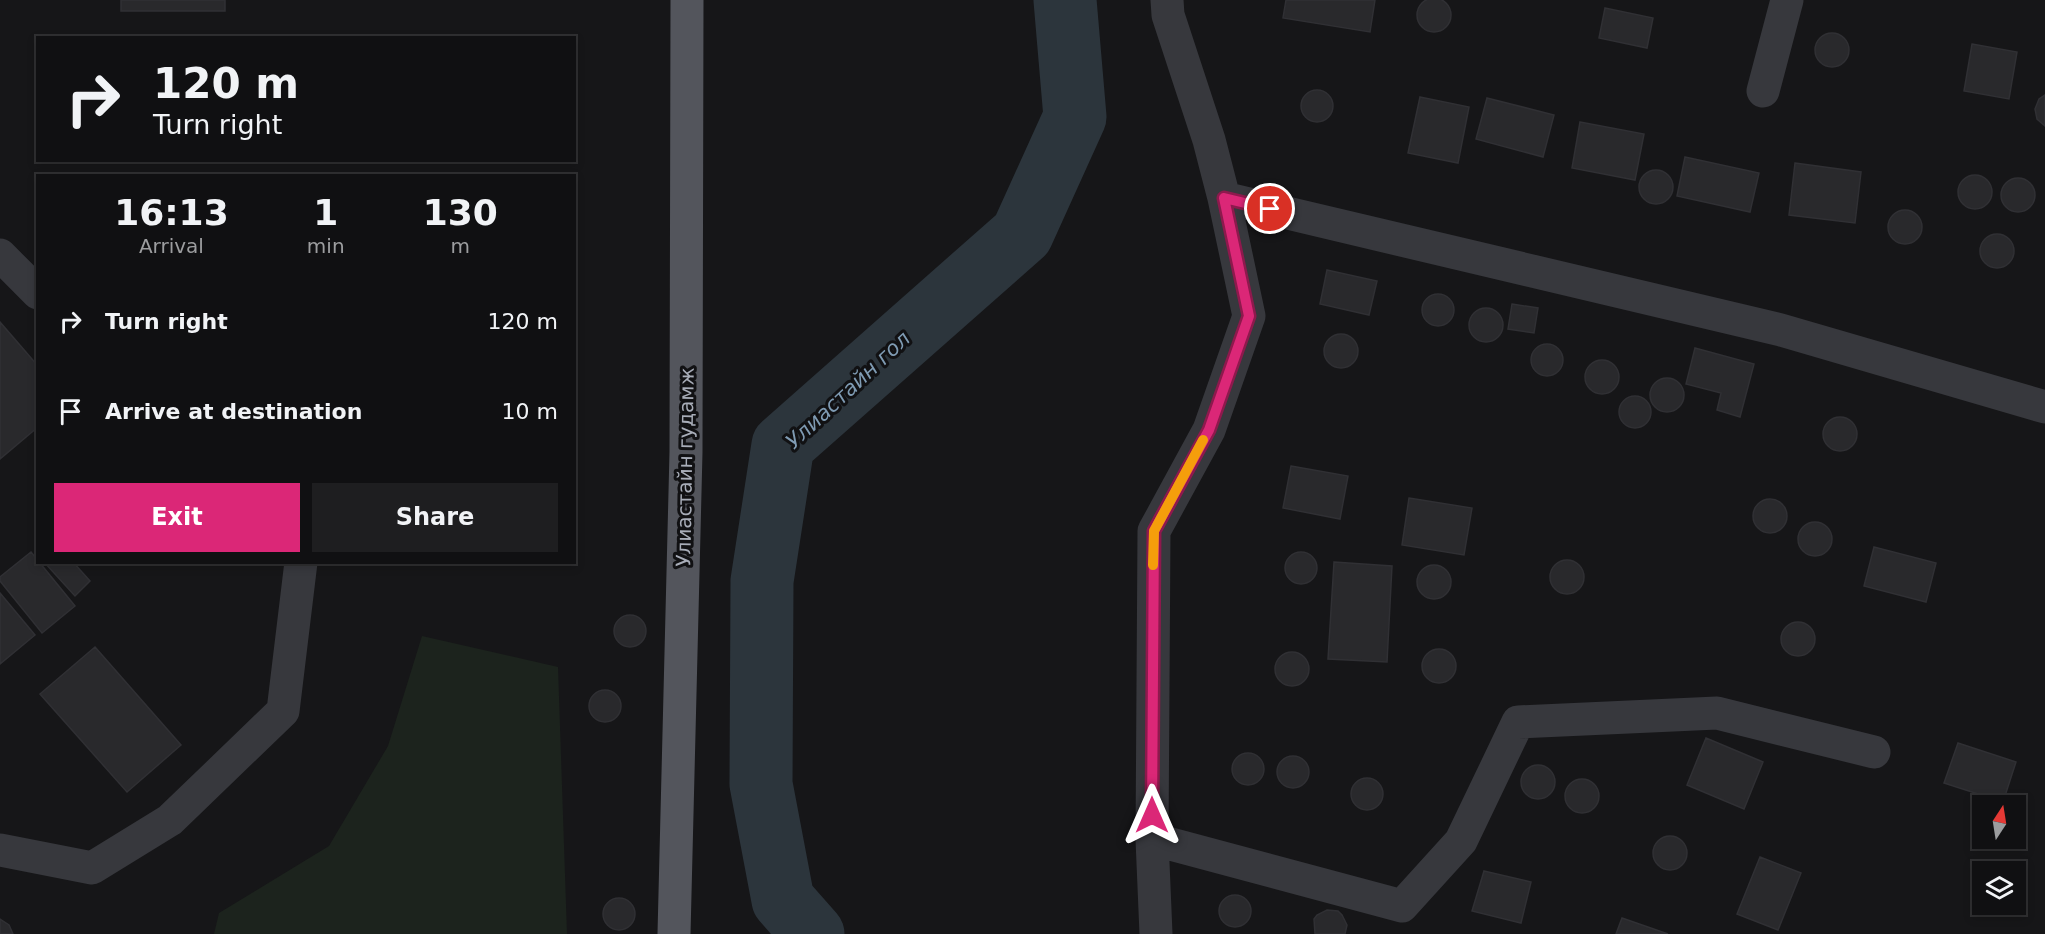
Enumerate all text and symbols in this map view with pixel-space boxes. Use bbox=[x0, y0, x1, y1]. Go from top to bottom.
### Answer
text: 120 m bbox=[153, 59, 299, 108]
icon: right bbox=[54, 60, 132, 138]
text: Turn right bbox=[153, 109, 282, 140]
pin bbox=[1244, 183, 1295, 234]
text: 16:13 bbox=[114, 192, 229, 233]
text: 1 bbox=[313, 192, 338, 233]
text: 130 bbox=[423, 192, 498, 233]
icon: arrive bbox=[1253, 192, 1286, 225]
text: Arrival bbox=[139, 234, 204, 258]
text: min bbox=[307, 234, 345, 258]
text: m bbox=[451, 234, 470, 258]
icon: right bbox=[54, 305, 87, 338]
text: Turn right bbox=[105, 309, 228, 334]
text: 120 m bbox=[488, 309, 558, 334]
water label: Улиастайн гол bbox=[781, 326, 915, 454]
street label: Улиастайн гудамж bbox=[671, 367, 699, 567]
icon: arrive bbox=[54, 395, 87, 428]
text: Arrive at destination bbox=[105, 399, 362, 424]
text: 10 m bbox=[502, 399, 558, 424]
button: Exit bbox=[54, 483, 300, 552]
button: Share bbox=[312, 483, 558, 552]
position arrow bbox=[1120, 783, 1184, 847]
north arrow bbox=[1972, 795, 2026, 849]
map controls bbox=[1972, 795, 2026, 915]
button: layers bbox=[1972, 861, 2026, 915]

